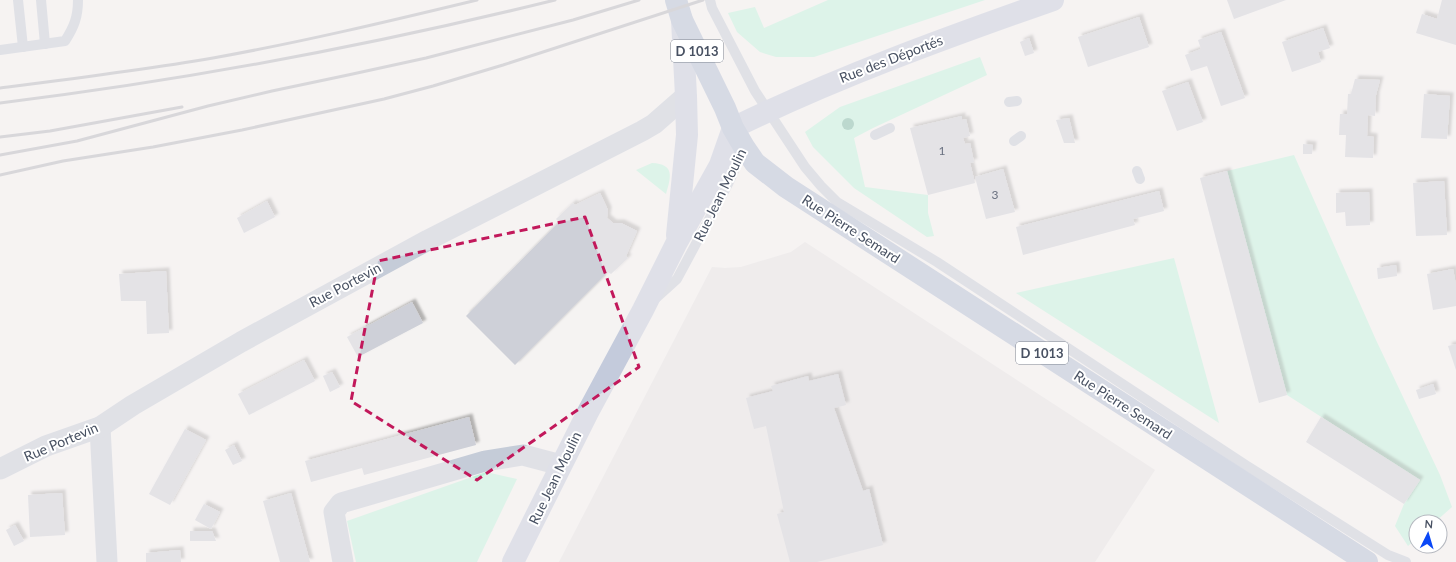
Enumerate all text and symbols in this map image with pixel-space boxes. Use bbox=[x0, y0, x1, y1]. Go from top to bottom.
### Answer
street label: Rue des Déportés bbox=[837, 31, 945, 86]
road number: D 1013 bbox=[671, 40, 723, 62]
house number: 1 bbox=[939, 143, 946, 158]
street label: Rue Jean Moulin bbox=[690, 146, 749, 244]
house number: 3 bbox=[992, 187, 999, 202]
street label: Rue Pierre Semard bbox=[799, 191, 903, 267]
street label: Rue Portevin bbox=[306, 259, 384, 311]
road number: D 1013 bbox=[1016, 342, 1068, 364]
street label: Rue Pierre Semard bbox=[1071, 367, 1175, 443]
street label: Rue Portevin bbox=[21, 418, 100, 465]
street label: Rue Jean Moulin bbox=[525, 429, 584, 527]
north arrow bbox=[1408, 514, 1448, 554]
text: N bbox=[1424, 517, 1434, 530]

